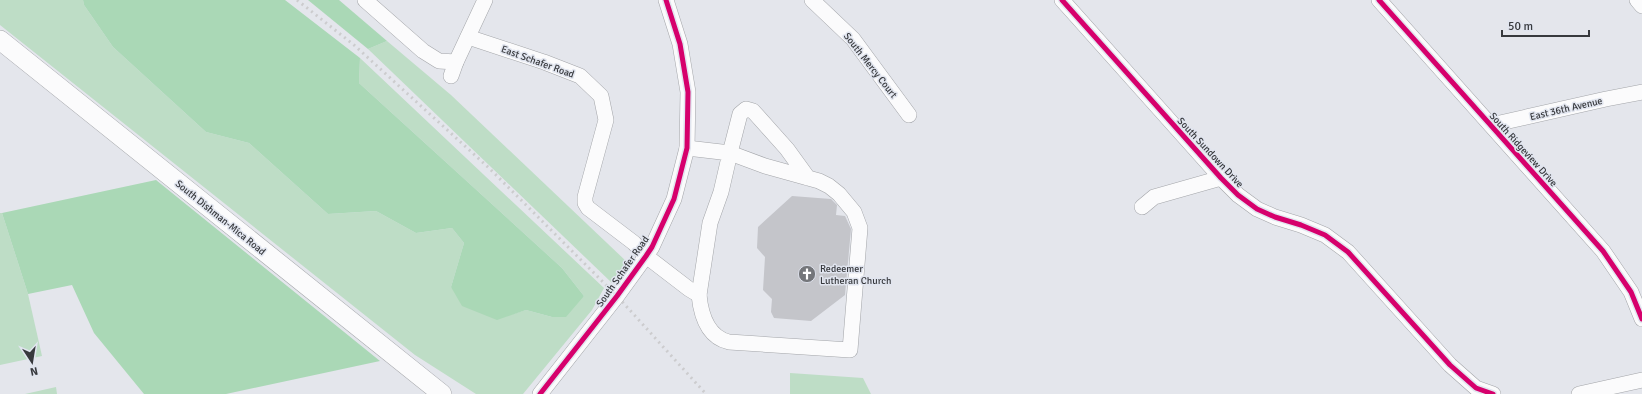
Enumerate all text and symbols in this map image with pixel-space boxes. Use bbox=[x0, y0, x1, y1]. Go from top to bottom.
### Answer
scale bar bbox=[1502, 12, 1589, 38]
text: 50 m bbox=[1508, 19, 1533, 34]
street label: South Mercy Court bbox=[841, 31, 900, 101]
street label: East Schafer Road bbox=[499, 43, 576, 81]
street label: East 36th Avenue bbox=[1529, 95, 1604, 123]
street label: South Ridgeview Drive bbox=[1487, 110, 1560, 189]
street label: South Sundown Drive bbox=[1175, 115, 1246, 190]
street label: South Dishman-Mica Road bbox=[173, 178, 268, 258]
street label: South Schafer Road bbox=[594, 234, 652, 309]
place label: Redeemer Lutheran Church bbox=[820, 263, 891, 287]
church icon: Redeemer Lutheran Church bbox=[797, 264, 817, 284]
north arrow bbox=[12, 342, 52, 382]
text: N bbox=[29, 364, 39, 378]

